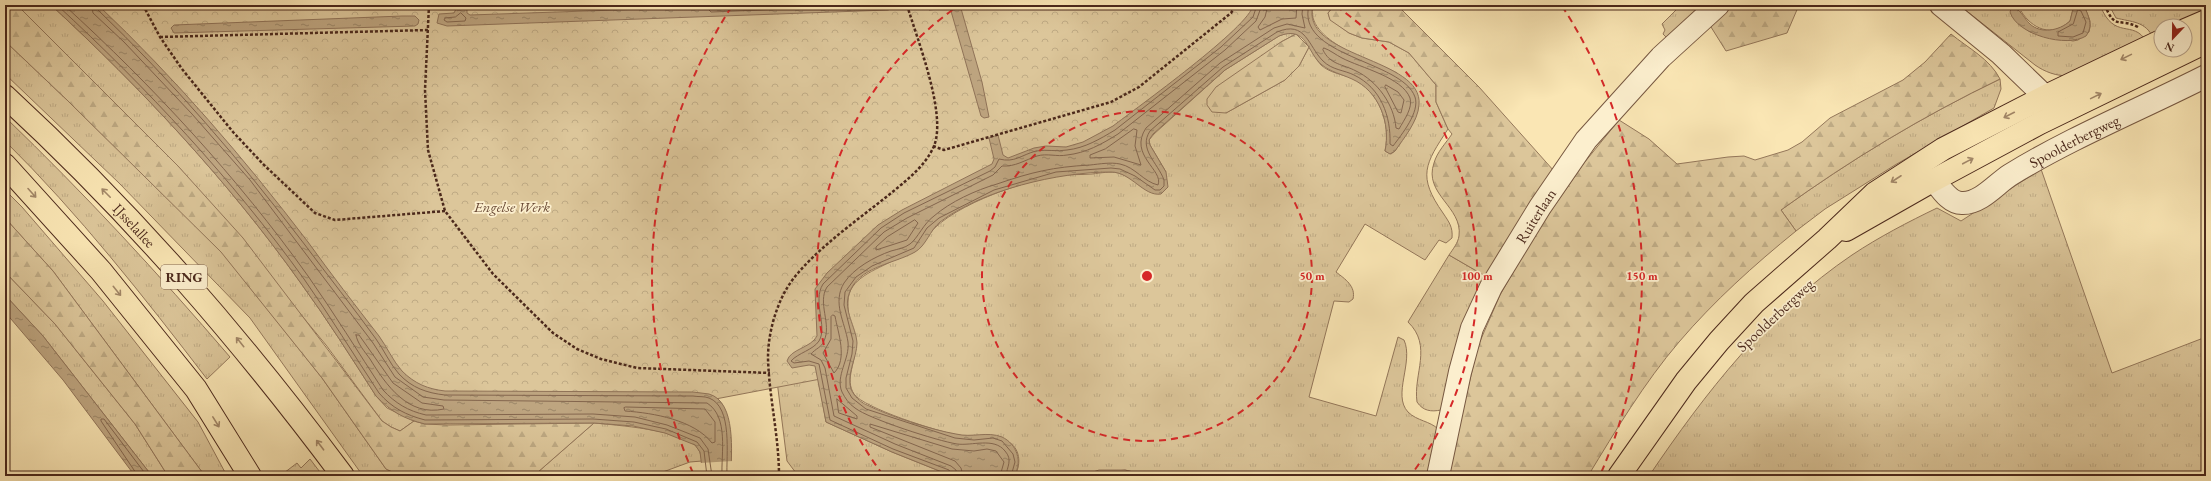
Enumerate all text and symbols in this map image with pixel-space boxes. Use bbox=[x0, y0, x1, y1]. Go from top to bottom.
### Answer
north arrow bbox=[2153, 18, 2193, 58]
text: N bbox=[2162, 39, 2176, 55]
one-way arrow bbox=[2120, 54, 2132, 61]
one-way arrow bbox=[2090, 92, 2102, 99]
street label: Spoolderbergweg bbox=[2025, 109, 2123, 171]
one-way arrow bbox=[2003, 112, 2015, 119]
one-way arrow bbox=[1962, 157, 1974, 165]
one-way arrow bbox=[1890, 176, 1902, 184]
street label: Ruiterlaan bbox=[1511, 184, 1560, 247]
one-way arrow bbox=[27, 188, 36, 198]
one-way arrow bbox=[101, 188, 111, 198]
park label: Engelse Werk bbox=[473, 197, 550, 216]
street label: IJsselallee bbox=[109, 199, 160, 251]
road number: RING bbox=[161, 265, 207, 289]
text: 50 m bbox=[1299, 268, 1325, 284]
text: 100 m bbox=[1461, 268, 1493, 284]
text: 150 m bbox=[1626, 268, 1658, 284]
centre of rings bbox=[1140, 269, 1154, 283]
street label: Spoolderbergweg bbox=[1732, 274, 1818, 356]
one-way arrow bbox=[112, 286, 121, 296]
one-way arrow bbox=[235, 337, 244, 348]
one-way arrow bbox=[213, 416, 221, 428]
one-way arrow bbox=[315, 439, 324, 450]

